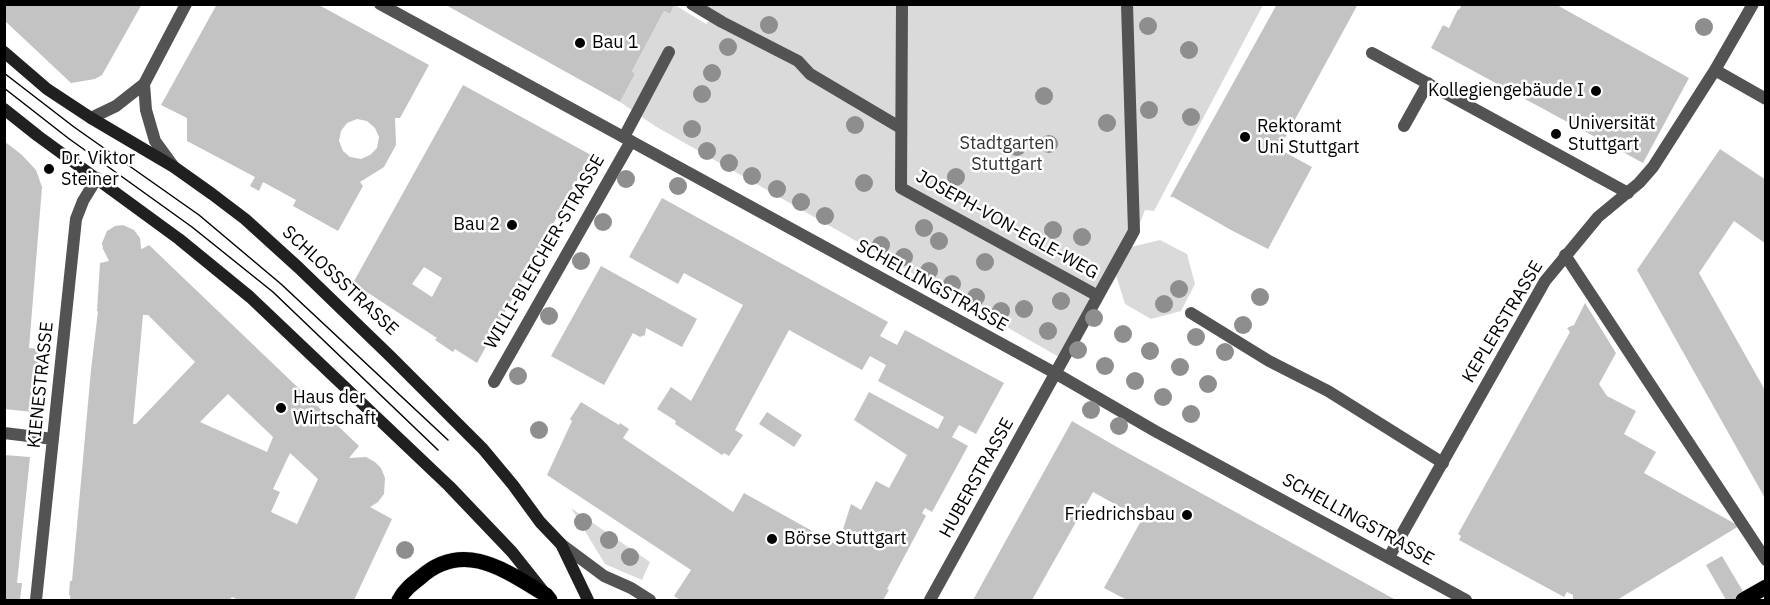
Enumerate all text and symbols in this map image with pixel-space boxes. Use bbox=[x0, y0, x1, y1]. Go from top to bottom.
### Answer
place label: Bau 1 bbox=[592, 32, 639, 54]
marker: Bau 1 bbox=[573, 36, 587, 50]
place label: Kollegiengebäude I bbox=[1428, 80, 1584, 102]
marker: Kollegiengebäude I bbox=[1589, 84, 1603, 98]
place label: Universität Stuttgart bbox=[1568, 113, 1656, 156]
place label: Rektoramt Uni Stuttgart bbox=[1257, 116, 1360, 158]
marker: Universität Stuttgart bbox=[1549, 127, 1563, 141]
marker: Rektoramt Uni Stuttgart bbox=[1238, 130, 1252, 144]
park label: Stadtgarten Stuttgart bbox=[959, 133, 1055, 176]
place label: Dr. Viktor Steiner bbox=[61, 148, 135, 190]
street label: WILLI-BLEICHER-STRASSE bbox=[480, 151, 610, 353]
marker: Dr. Viktor Steiner bbox=[42, 162, 56, 176]
street label: JOSEPH-VON-EGLE-WEG bbox=[912, 166, 1102, 284]
place label: Bau 2 bbox=[453, 214, 500, 236]
marker: Bau 2 bbox=[505, 218, 519, 232]
street label: SCHLOSSSTRASSE bbox=[277, 222, 403, 340]
street label: SCHELLINGSTRASSE bbox=[852, 235, 1012, 337]
street label: KEPLERSTRASSE bbox=[1458, 257, 1548, 387]
street label: KIENESTRASSE bbox=[24, 321, 58, 449]
place label: Haus der Wirtschaft bbox=[293, 387, 376, 430]
marker: Haus der Wirtschaft bbox=[274, 401, 288, 415]
street label: HUBERSTRASSE bbox=[935, 414, 1019, 542]
street label: SCHELLINGSTRASSE bbox=[1278, 469, 1438, 571]
place label: Friedrichsbau bbox=[1064, 504, 1175, 526]
marker: Friedrichsbau bbox=[1180, 508, 1194, 522]
place label: Börse Stuttgart bbox=[784, 528, 907, 550]
marker: Börse Stuttgart bbox=[765, 532, 779, 546]

